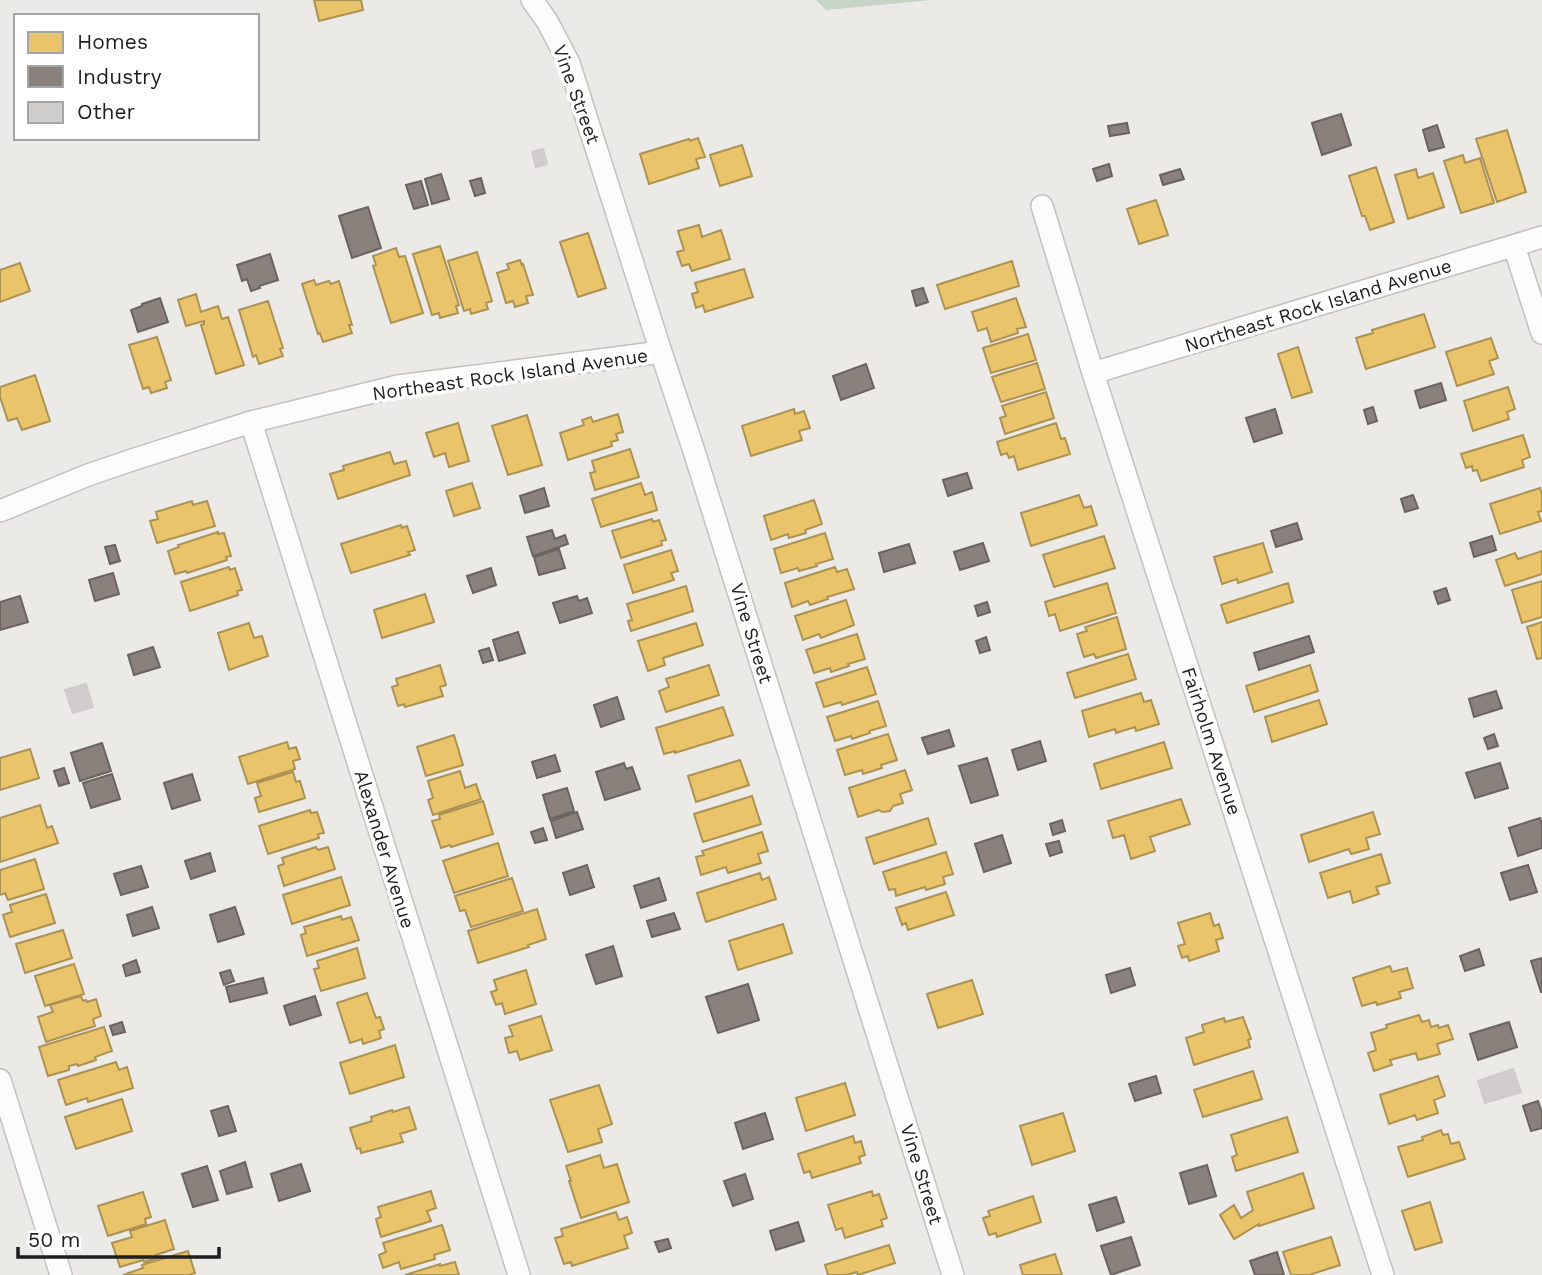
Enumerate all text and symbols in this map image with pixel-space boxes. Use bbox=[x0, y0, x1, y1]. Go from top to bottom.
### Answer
legend bbox=[14, 14, 259, 140]
text: Homes bbox=[77, 29, 148, 54]
street label: Vine Street bbox=[548, 41, 605, 147]
text: Industry bbox=[77, 64, 162, 89]
text: Other bbox=[77, 99, 136, 124]
street label: Northeast Rock Island Avenue bbox=[1182, 254, 1454, 357]
street label: Northeast Rock Island Avenue bbox=[371, 344, 649, 405]
street label: Vine Street bbox=[725, 580, 778, 686]
street label: Fairholm Avenue bbox=[1177, 664, 1246, 818]
street label: Alexander Avenue bbox=[349, 767, 420, 931]
street label: Vine Street bbox=[895, 1121, 948, 1227]
scale bar bbox=[18, 1216, 219, 1260]
text: 50 m bbox=[28, 1227, 80, 1252]

